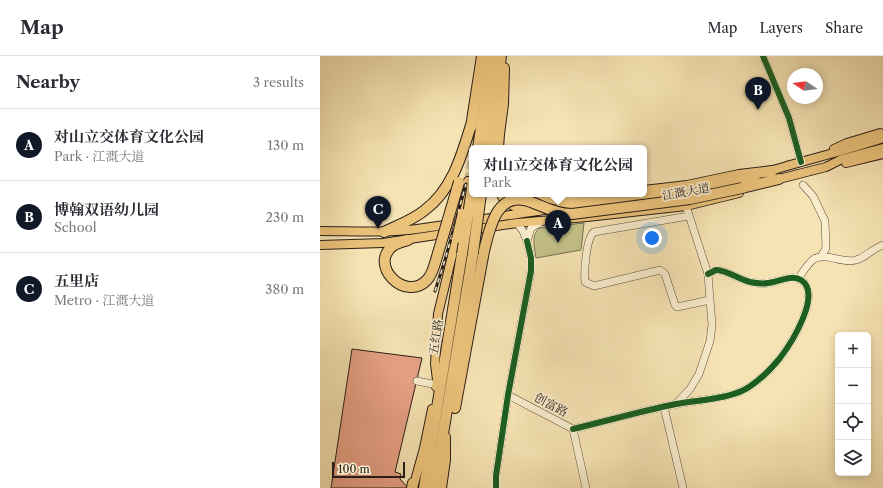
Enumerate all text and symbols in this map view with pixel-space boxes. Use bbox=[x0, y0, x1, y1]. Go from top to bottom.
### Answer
text: Map bbox=[20, 16, 64, 39]
text: Map bbox=[707, 19, 737, 37]
text: Layers bbox=[759, 19, 803, 37]
text: Share bbox=[825, 19, 863, 37]
north arrow bbox=[787, 68, 823, 104]
text: Nearby bbox=[16, 72, 80, 92]
text: 3 results bbox=[253, 74, 304, 90]
pin: B bbox=[745, 77, 771, 110]
text: 对山立交体育文化公园 bbox=[54, 127, 204, 146]
text: A bbox=[24, 137, 34, 153]
text: 130 m bbox=[268, 137, 304, 153]
popup bbox=[469, 145, 647, 197]
text: Park · 江溉大道 bbox=[54, 148, 145, 164]
text: 对山立交体育文化公园 bbox=[483, 155, 633, 174]
text: Park bbox=[483, 174, 511, 190]
street label: 江溉大道 bbox=[661, 180, 711, 203]
pin: C bbox=[365, 196, 391, 229]
text: 博翰双语幼儿园 bbox=[54, 200, 159, 219]
text: B bbox=[24, 209, 34, 225]
text: 230 m bbox=[266, 209, 304, 225]
pin: A bbox=[545, 210, 571, 243]
text: School bbox=[54, 219, 97, 235]
your location bbox=[642, 228, 662, 248]
text: 五里店 bbox=[54, 271, 99, 290]
text: C bbox=[24, 281, 34, 297]
text: 380 m bbox=[265, 281, 304, 297]
text: Metro · 江溉大道 bbox=[54, 292, 155, 308]
street label: 五红路 bbox=[425, 318, 446, 356]
map controls bbox=[835, 332, 871, 476]
button: + bbox=[835, 332, 871, 368]
button: − bbox=[835, 368, 871, 404]
street label: 创富路 bbox=[532, 389, 571, 420]
button: locate bbox=[835, 404, 871, 440]
button: layers bbox=[835, 440, 871, 476]
scale bar bbox=[332, 460, 405, 479]
text: 100 m bbox=[338, 462, 370, 476]

